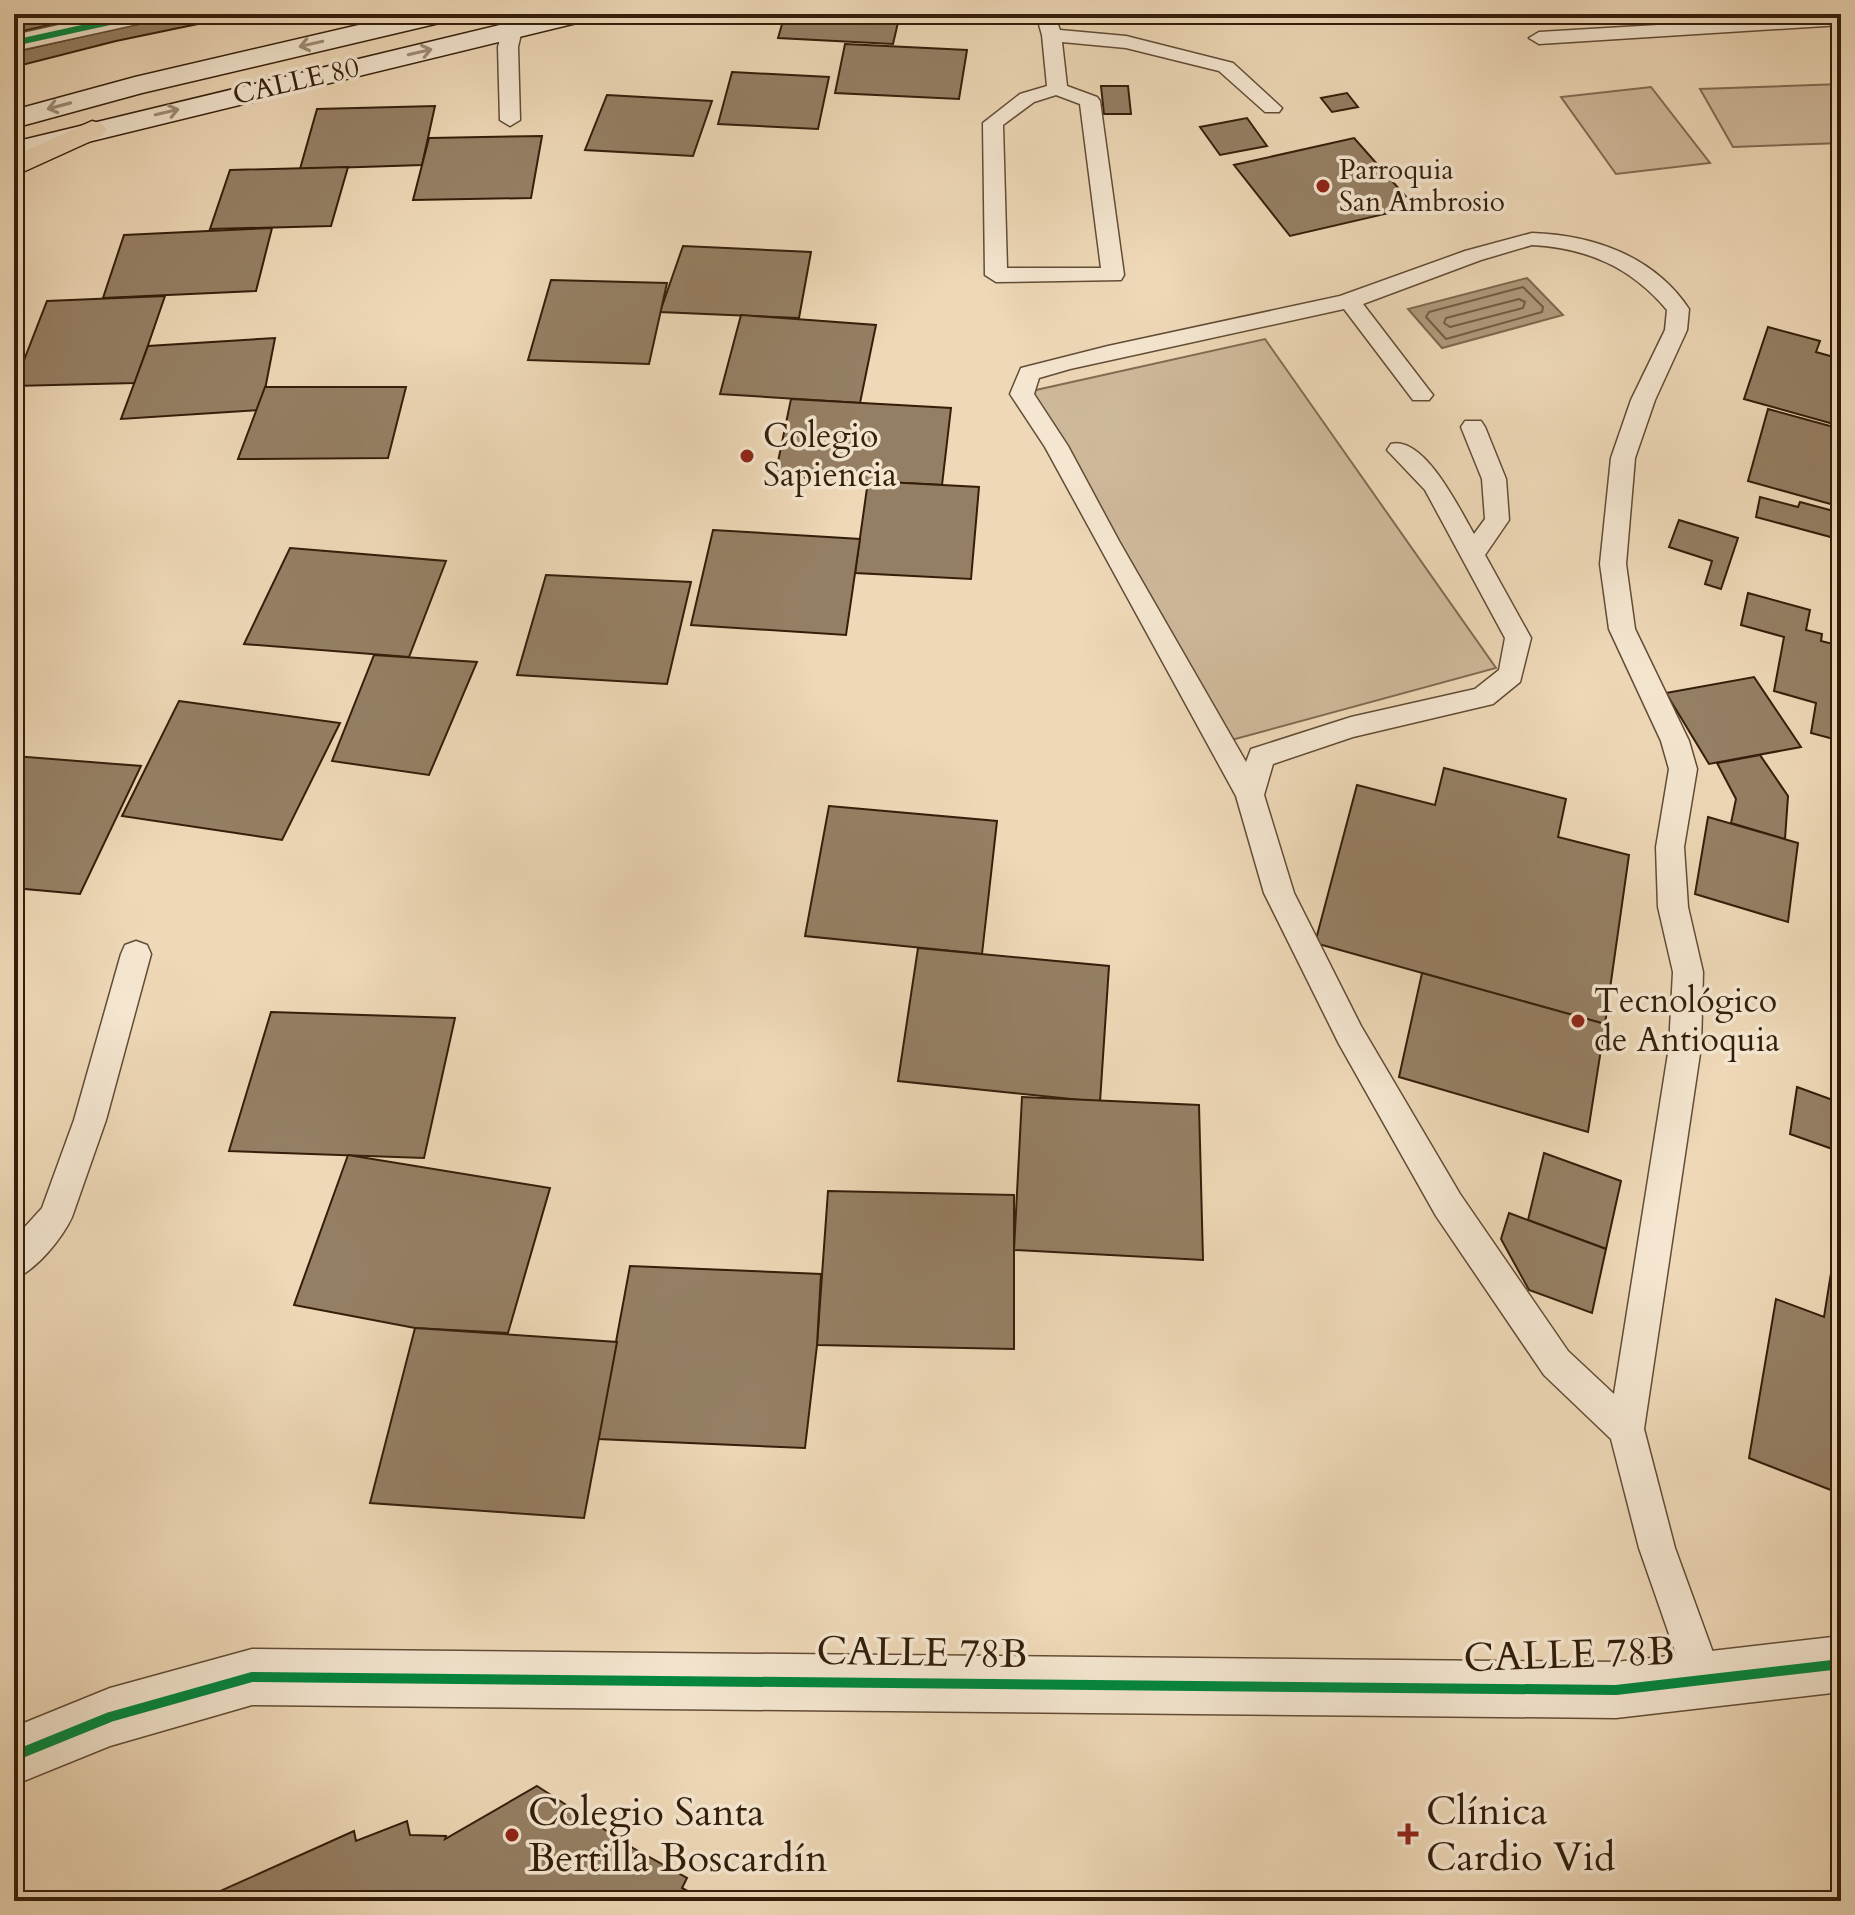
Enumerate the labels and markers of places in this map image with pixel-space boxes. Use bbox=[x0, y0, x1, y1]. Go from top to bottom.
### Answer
place label: Parroquia San Ambrosio bbox=[1339, 151, 1505, 221]
marker: Parroquia San Ambrosio bbox=[1314, 177, 1332, 195]
place label: Colegio Sapiencia bbox=[763, 413, 897, 498]
marker: Colegio Sapiencia bbox=[738, 447, 756, 465]
place label: Tecnológico de Antioquia bbox=[1594, 978, 1780, 1063]
marker: Tecnológico de Antioquia bbox=[1569, 1012, 1587, 1030]
place label: Clínica Cardio Vid bbox=[1426, 1784, 1615, 1885]
place label: Colegio Santa Bertilla Boscardín bbox=[528, 1785, 828, 1886]
marker: Clínica Cardio Vid bbox=[1397, 1823, 1419, 1845]
marker: Colegio Santa Bertilla Boscardín bbox=[503, 1826, 521, 1844]

